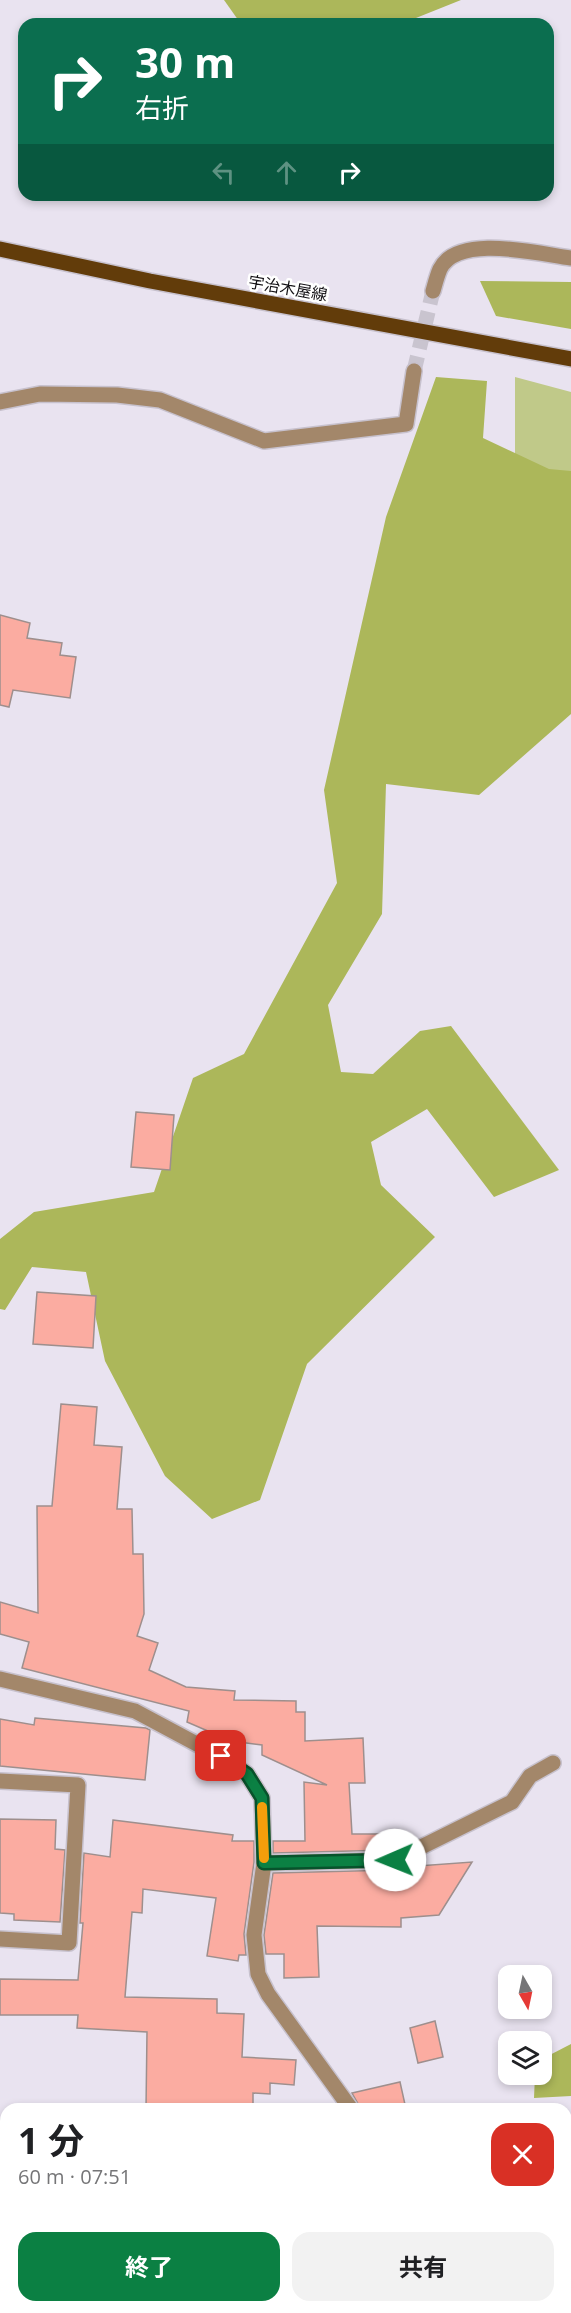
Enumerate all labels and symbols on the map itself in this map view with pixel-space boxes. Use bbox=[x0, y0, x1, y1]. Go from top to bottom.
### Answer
street label: 宇治木屋線 bbox=[247, 270, 329, 306]
pin bbox=[195, 1730, 246, 1781]
position arrow bbox=[363, 1828, 427, 1892]
north arrow bbox=[498, 1965, 552, 2019]

